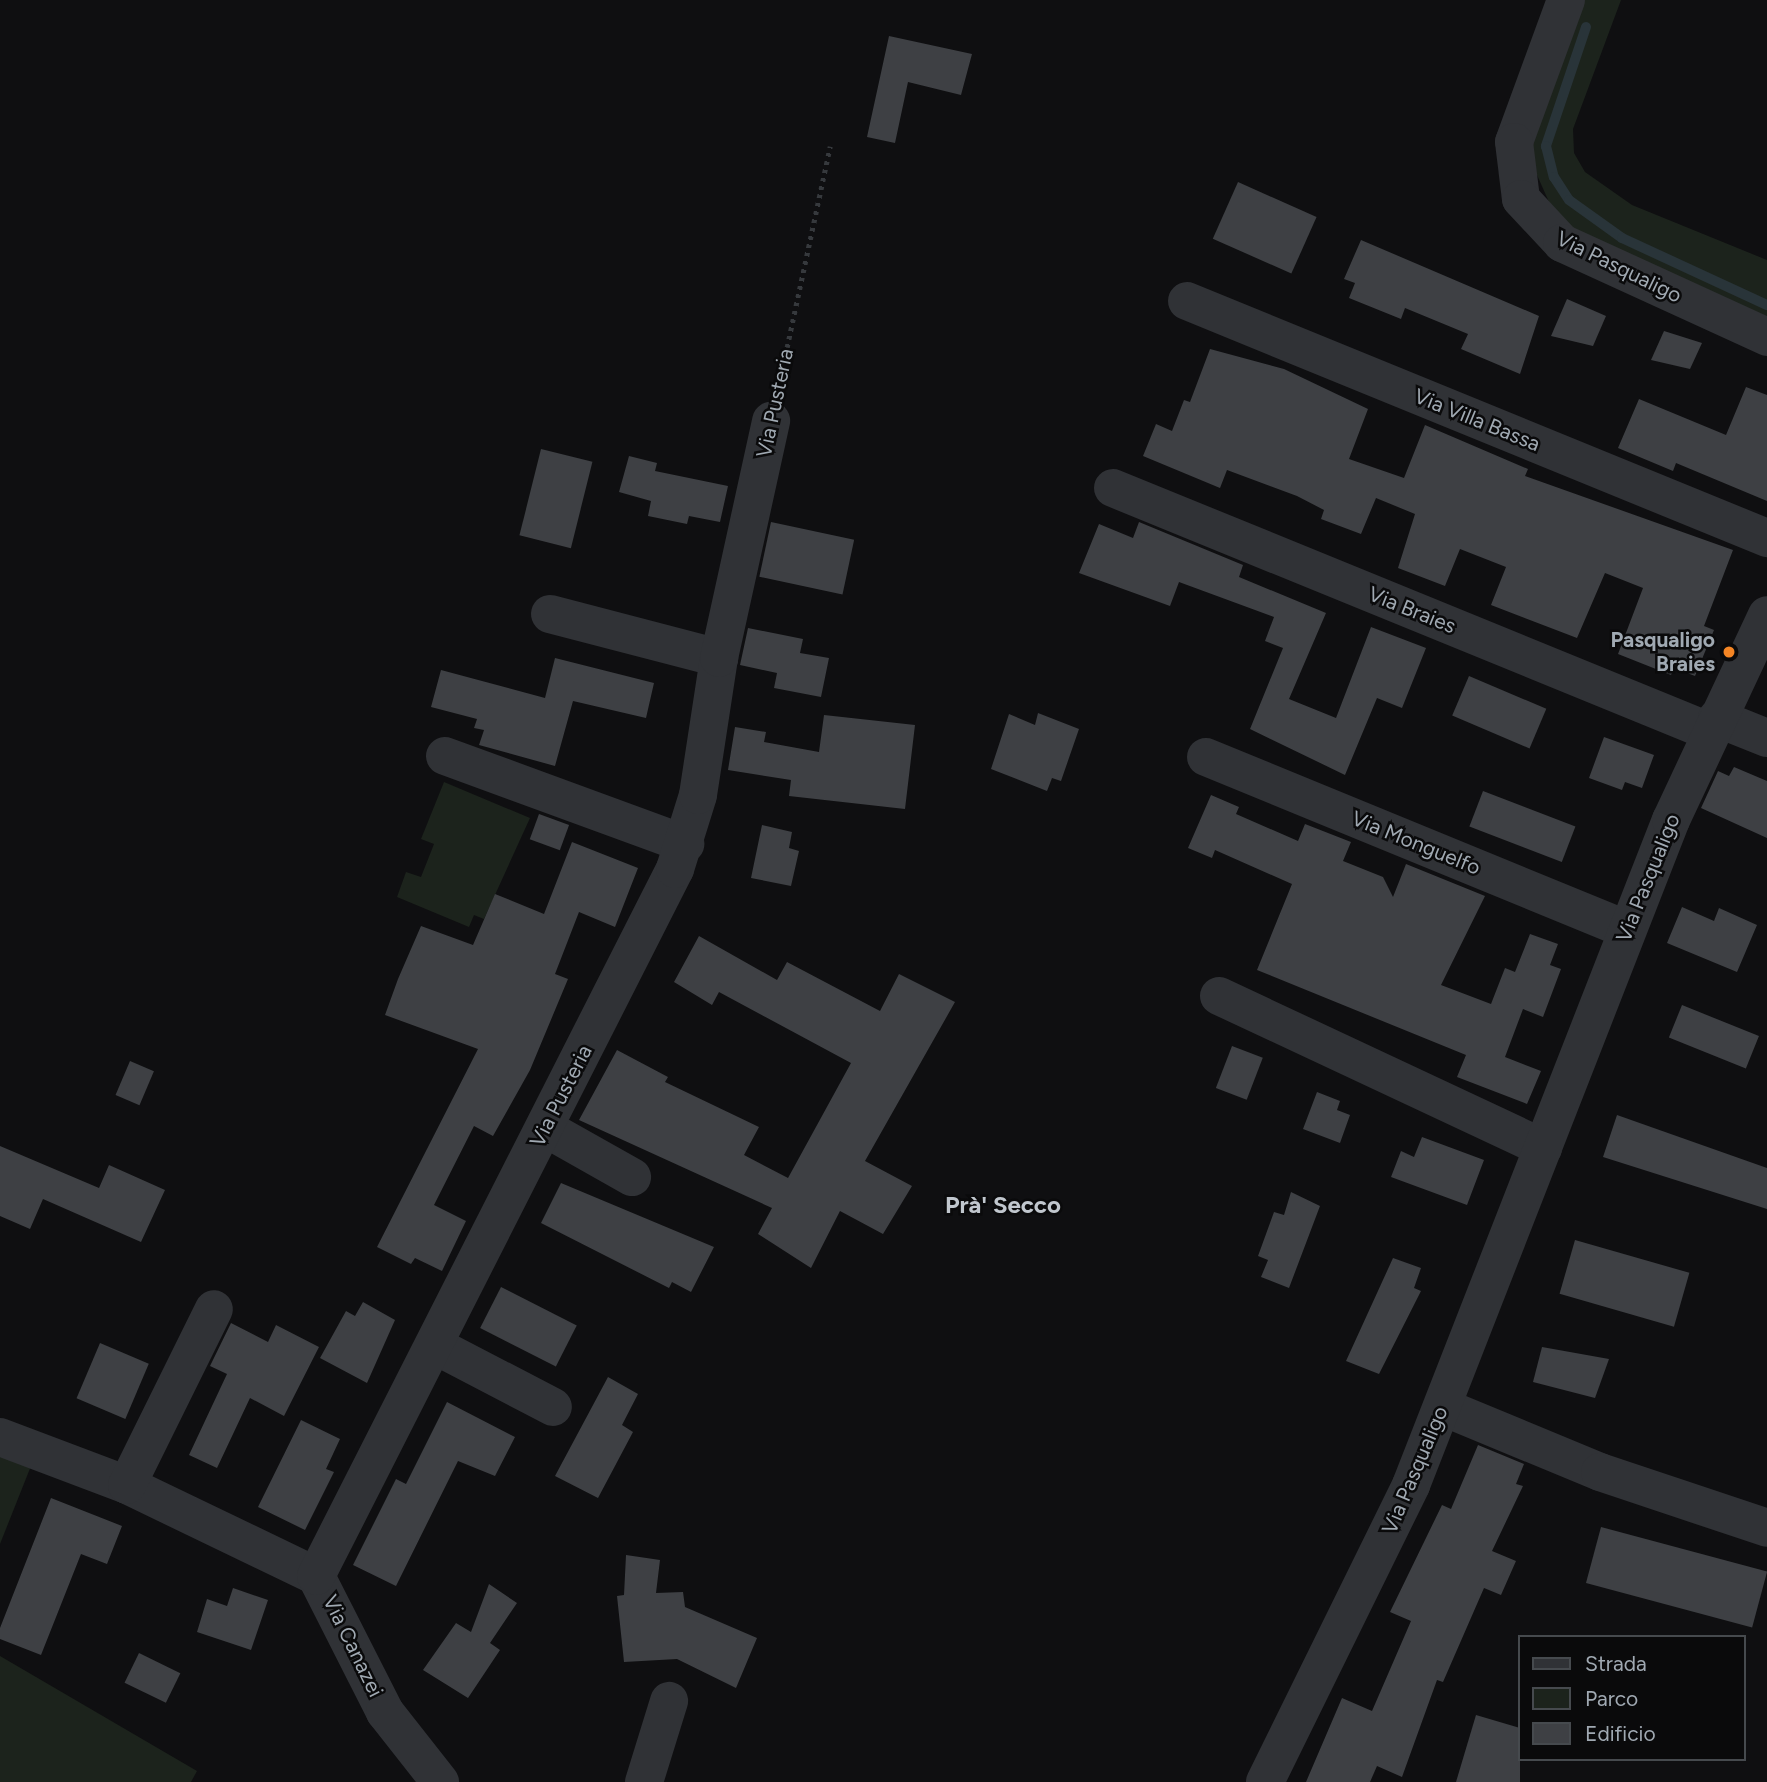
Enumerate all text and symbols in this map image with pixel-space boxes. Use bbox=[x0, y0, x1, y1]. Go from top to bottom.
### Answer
street label: Via Pasqualigo bbox=[1552, 226, 1686, 308]
street label: Via Pusteria bbox=[751, 346, 799, 460]
street label: Via Villa Bassa bbox=[1410, 383, 1544, 457]
street label: Via Braies bbox=[1365, 581, 1459, 639]
place label: Pasqualigo Braies bbox=[1611, 627, 1715, 677]
marker: Pasqualigo Braies bbox=[1721, 644, 1737, 660]
street label: Via Monguelfo bbox=[1348, 806, 1484, 880]
street label: Via Pasqualigo bbox=[1611, 810, 1685, 946]
street label: Via Pusteria bbox=[525, 1041, 597, 1151]
district label: Prà' Secco bbox=[945, 1191, 1061, 1219]
street label: Via Pasqualigo bbox=[1377, 1402, 1453, 1538]
street label: Via Canazei bbox=[318, 1591, 388, 1701]
legend bbox=[1518, 1635, 1746, 1761]
text: Strada bbox=[1585, 1651, 1647, 1676]
text: Parco bbox=[1585, 1686, 1638, 1711]
text: Edificio bbox=[1585, 1721, 1656, 1746]

